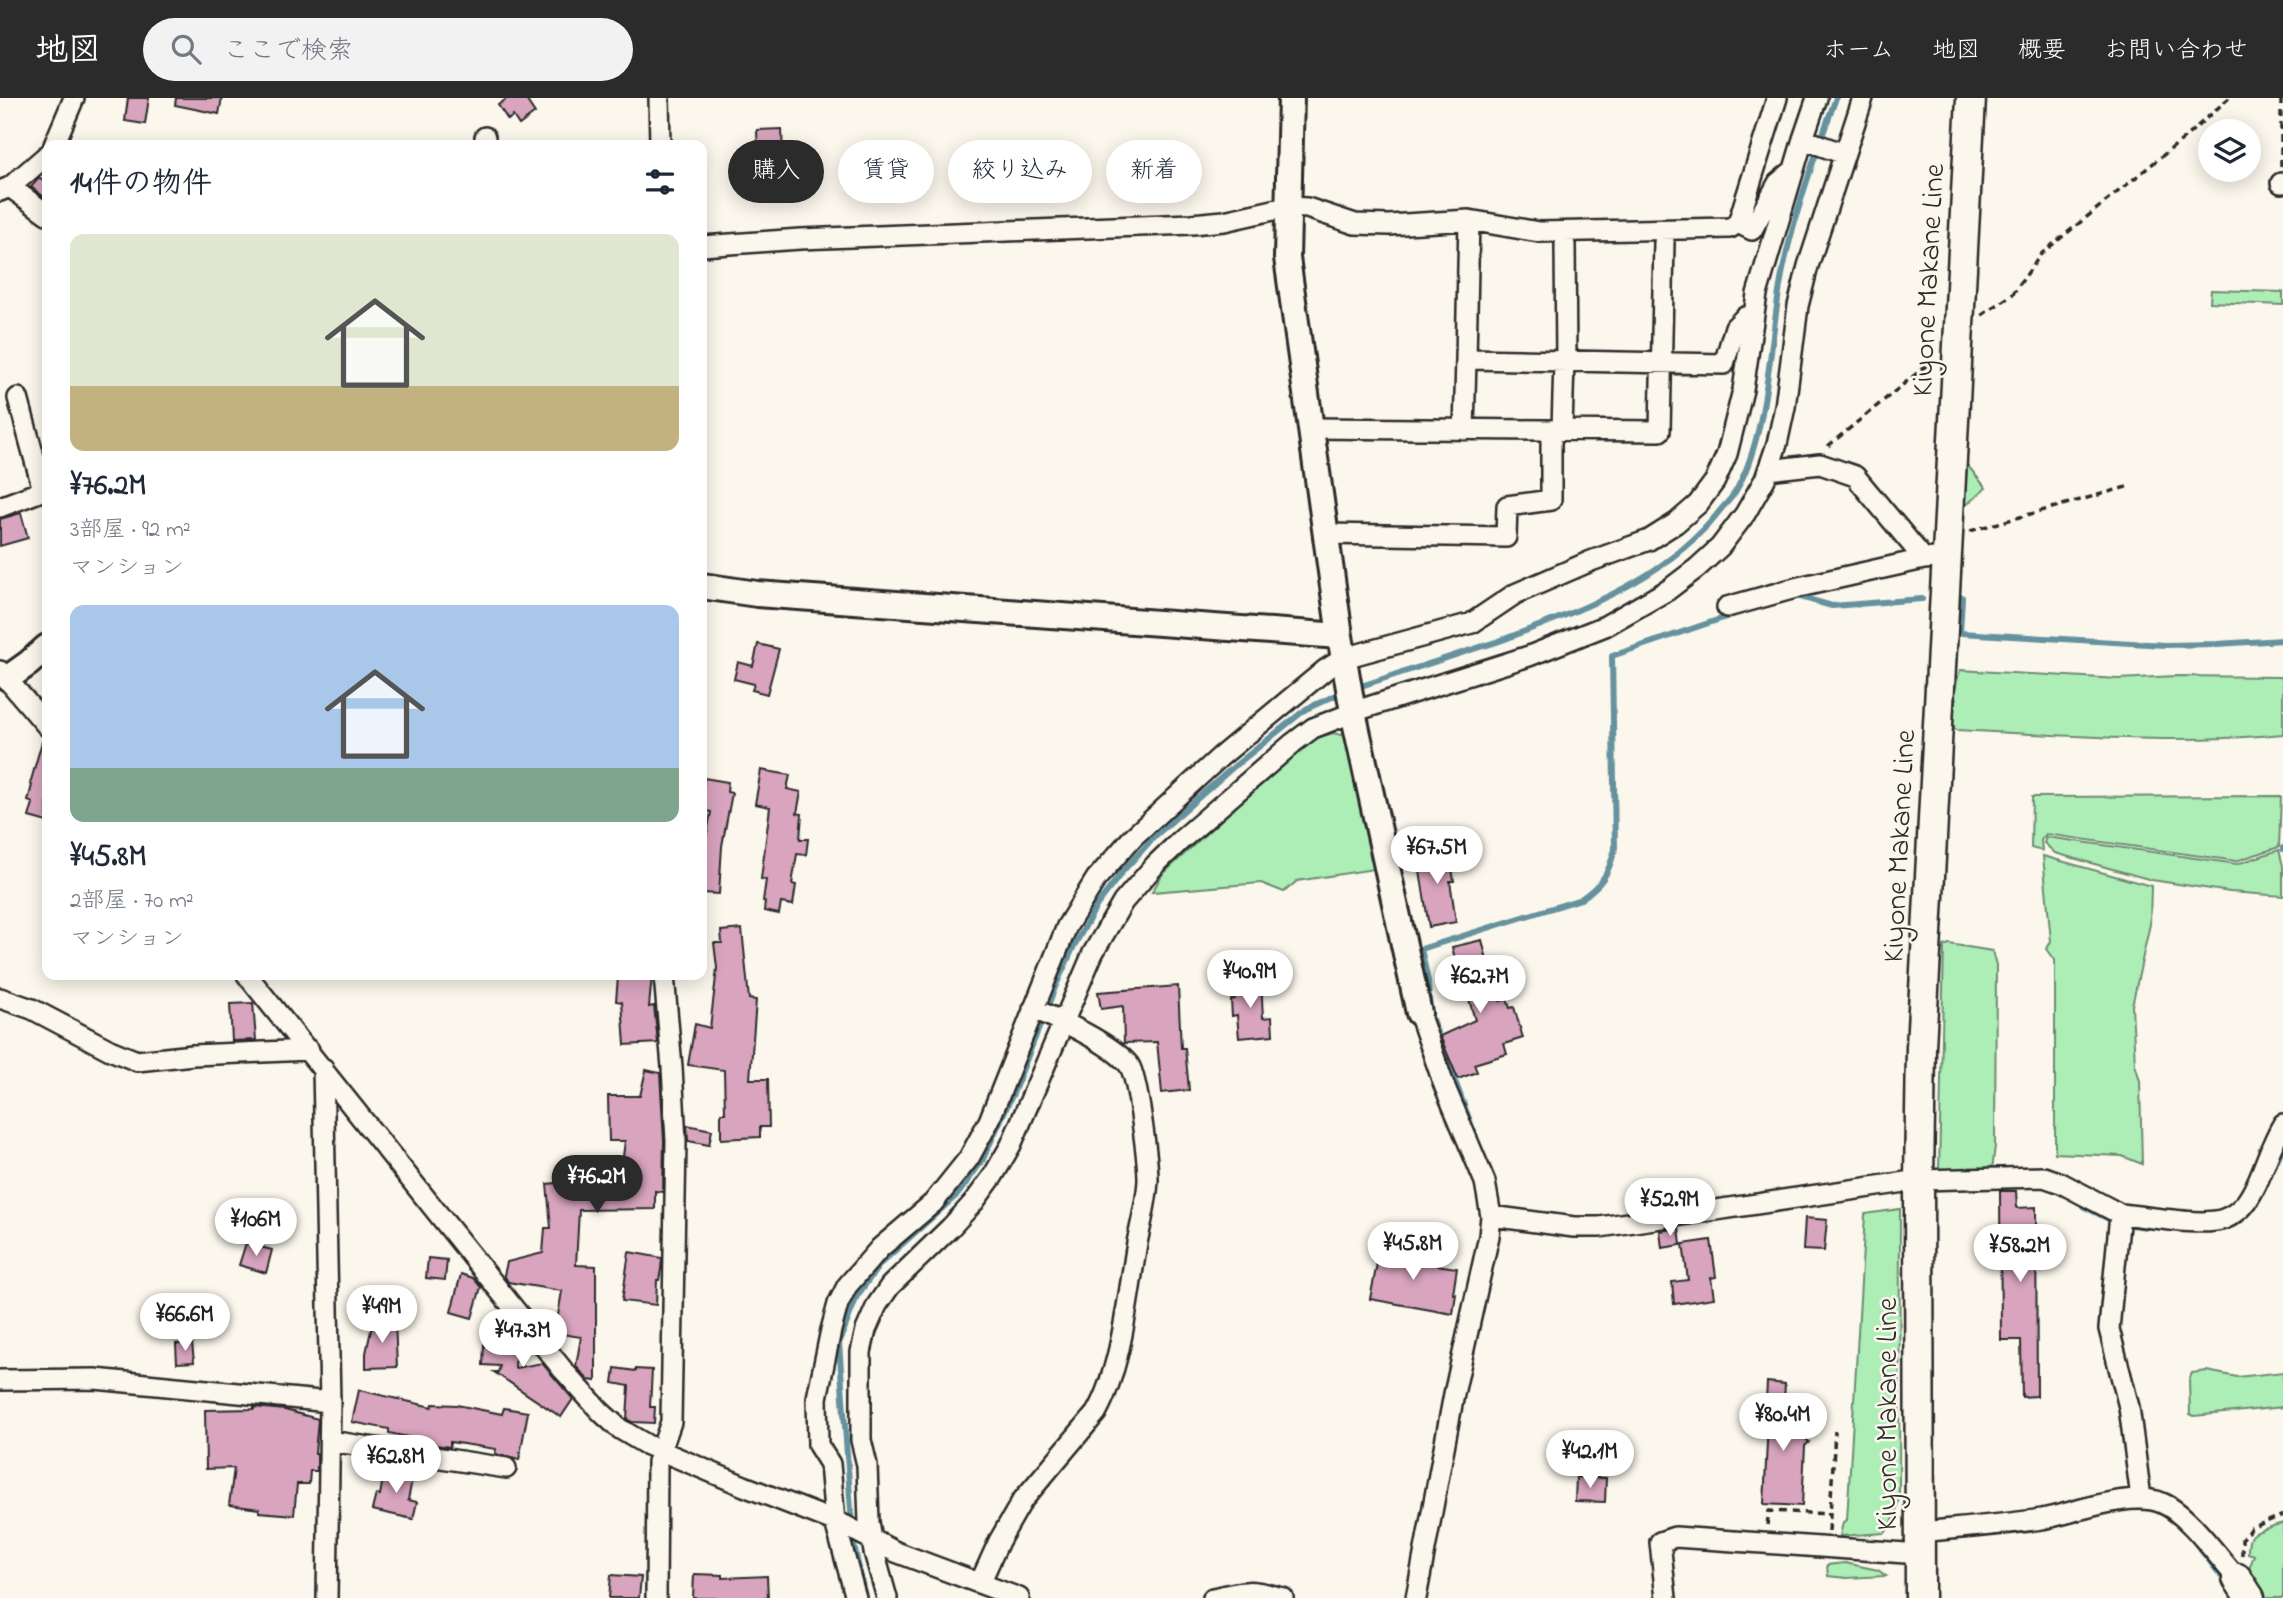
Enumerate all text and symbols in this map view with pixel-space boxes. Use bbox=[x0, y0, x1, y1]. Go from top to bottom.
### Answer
search box bbox=[143, 18, 633, 81]
text: 地図 bbox=[35, 28, 101, 76]
icon: search bbox=[167, 30, 205, 68]
text: ここで検索 bbox=[223, 33, 353, 71]
text: ホーム bbox=[1823, 34, 1894, 69]
text: 地図 bbox=[1932, 34, 1980, 69]
text: 概要 bbox=[2018, 34, 2066, 69]
text: お問い合わせ bbox=[2104, 34, 2248, 69]
map controls bbox=[2198, 119, 2261, 182]
button: layers bbox=[2198, 119, 2261, 182]
chip: 購入 bbox=[728, 140, 824, 203]
chip: 賃貸 bbox=[838, 140, 934, 203]
chip: 絞り込み bbox=[948, 140, 1092, 203]
chip: 新着 bbox=[1106, 140, 1202, 203]
street label: Kiyone Makane Line bbox=[1902, 162, 1958, 398]
text: 14件の物件 bbox=[70, 163, 212, 207]
icon: filters bbox=[641, 163, 679, 201]
icon: home bbox=[312, 280, 438, 406]
text: ¥76.2M bbox=[70, 465, 147, 509]
text: 3部屋 · 92 m² bbox=[70, 514, 191, 547]
text: マンション bbox=[70, 552, 184, 585]
icon: home bbox=[312, 651, 438, 777]
street label: Kiyone Makane Line bbox=[1873, 728, 1929, 964]
pin: ¥67.5M bbox=[1380, 826, 1494, 886]
text: ¥67.5M bbox=[1407, 832, 1467, 865]
text: ¥45.8M bbox=[70, 836, 147, 880]
text: 2部屋 · 70 m² bbox=[70, 885, 194, 918]
text: マンション bbox=[70, 923, 184, 956]
pin: ¥40.9M bbox=[1193, 950, 1307, 1010]
text: ¥40.9M bbox=[1223, 956, 1277, 989]
pin: ¥62.7M bbox=[1423, 956, 1537, 1015]
text: ¥62.7M bbox=[1451, 961, 1509, 994]
pin: ¥76.2M bbox=[540, 1156, 654, 1215]
text: ¥76.2M bbox=[568, 1161, 626, 1194]
pin: ¥52.9M bbox=[1613, 1178, 1727, 1238]
text: ¥52.9M bbox=[1640, 1184, 1700, 1217]
pin: ¥106M bbox=[207, 1198, 305, 1258]
text: ¥106M bbox=[231, 1204, 281, 1237]
pin: ¥45.8M bbox=[1356, 1222, 1470, 1282]
pin: ¥58.2M bbox=[1963, 1224, 2077, 1284]
text: ¥45.8M bbox=[1384, 1228, 1442, 1261]
text: ¥58.2M bbox=[1990, 1230, 2050, 1263]
pin: ¥49M bbox=[341, 1286, 423, 1345]
text: ¥49M bbox=[362, 1291, 402, 1324]
pin: ¥66.6M bbox=[128, 1294, 242, 1353]
street label: Kiyone Makane Line bbox=[1867, 1297, 1911, 1531]
text: ¥66.6M bbox=[156, 1299, 214, 1332]
pin: ¥47.3M bbox=[466, 1310, 580, 1369]
text: ¥47.3M bbox=[495, 1315, 551, 1348]
pin: ¥80.4M bbox=[1726, 1394, 1840, 1453]
text: ¥80.4M bbox=[1755, 1399, 1811, 1432]
pin: ¥42.1M bbox=[1533, 1430, 1647, 1490]
pin: ¥62.8M bbox=[339, 1436, 453, 1495]
text: ¥42.1M bbox=[1562, 1436, 1618, 1469]
text: ¥62.8M bbox=[367, 1441, 425, 1474]

